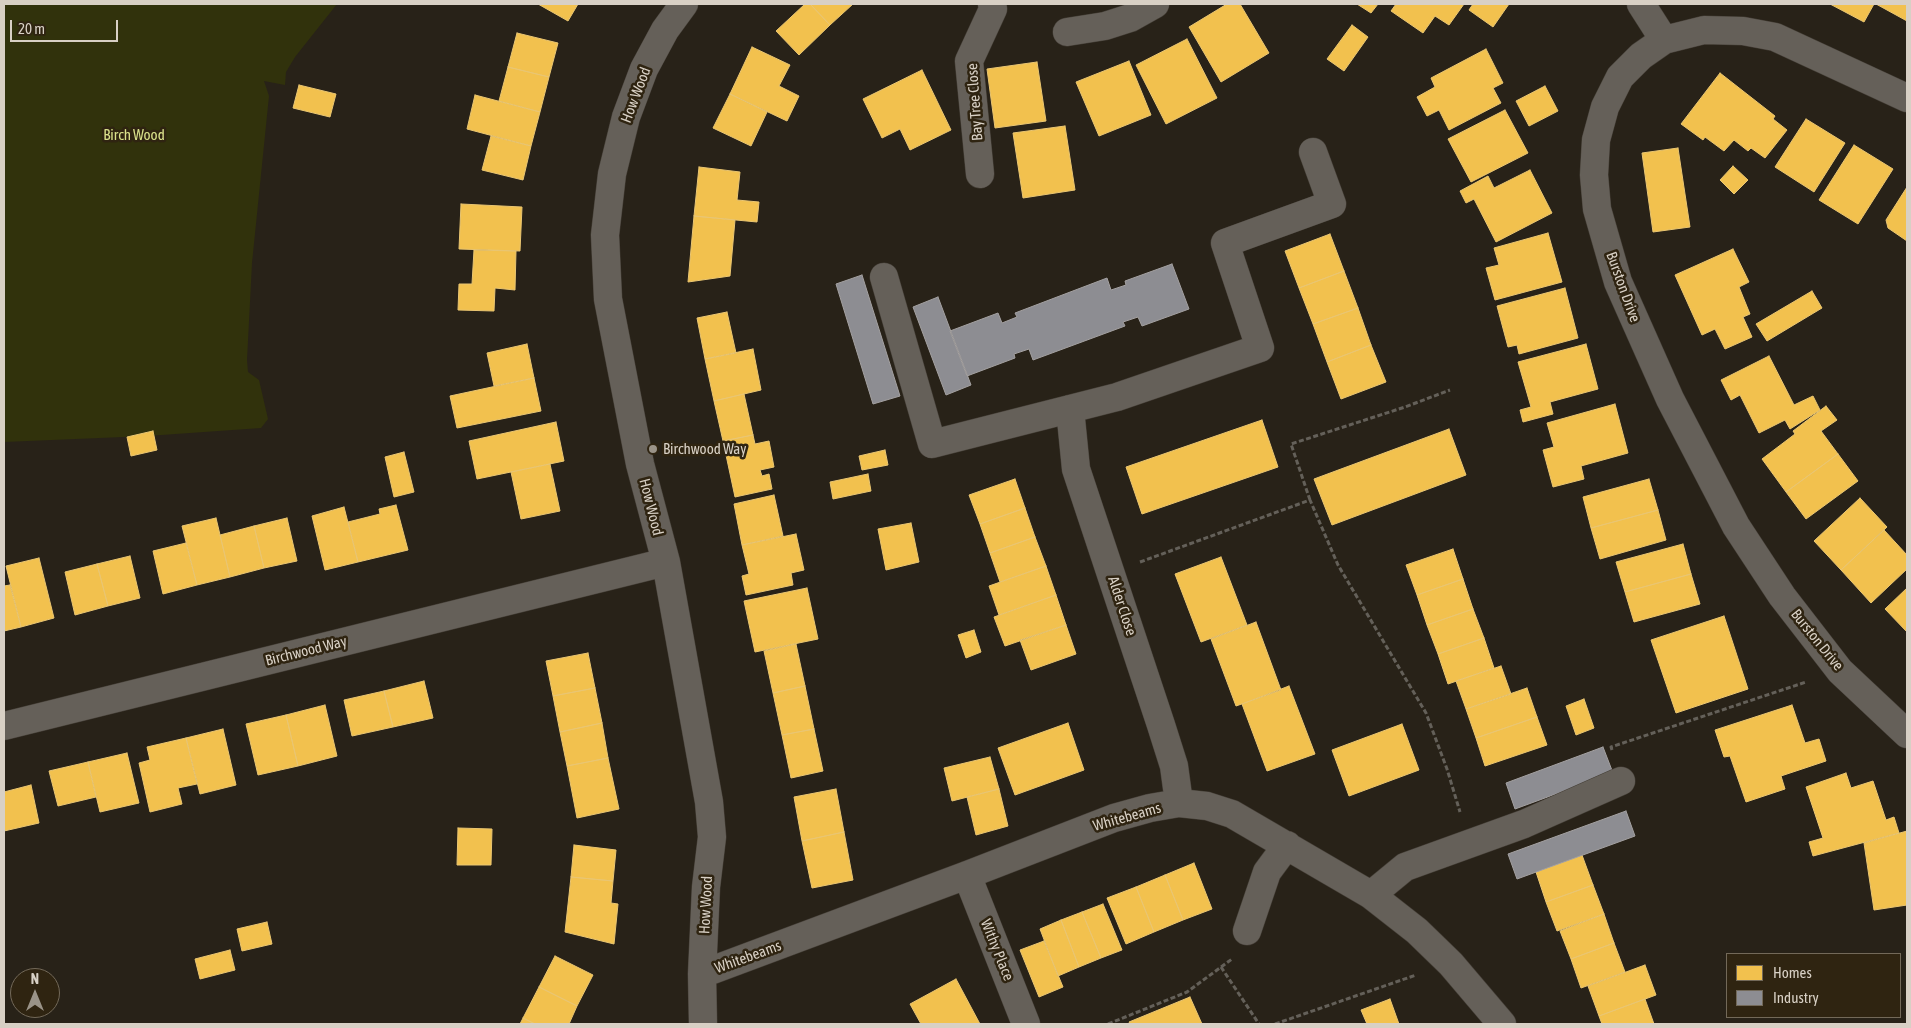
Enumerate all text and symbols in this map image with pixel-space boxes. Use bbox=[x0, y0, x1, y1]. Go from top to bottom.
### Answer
scale bar bbox=[12, 10, 120, 42]
text: 20 m bbox=[18, 20, 45, 37]
street label: Bay Tree Close bbox=[963, 63, 987, 141]
street label: How Wood bbox=[617, 65, 655, 125]
park label: Birch Wood bbox=[103, 126, 165, 144]
street label: Burston Drive bbox=[1602, 249, 1644, 325]
place label: Birchwood Way bbox=[663, 440, 746, 458]
marker: Birchwood Way bbox=[647, 443, 659, 455]
street label: How Wood bbox=[635, 477, 667, 537]
street label: Alder Close bbox=[1104, 574, 1140, 638]
street label: Burston Drive bbox=[1787, 606, 1847, 674]
street label: Birchwood Way bbox=[263, 632, 349, 670]
street label: Whitebeams bbox=[1091, 799, 1163, 835]
street label: How Wood bbox=[695, 875, 717, 935]
street label: Withy Place bbox=[977, 917, 1017, 983]
street label: Whitebeams bbox=[712, 937, 784, 977]
legend bbox=[1726, 953, 1901, 1018]
text: Homes bbox=[1773, 964, 1812, 981]
north arrow bbox=[10, 968, 60, 1018]
text: N bbox=[31, 971, 39, 987]
text: Industry bbox=[1773, 989, 1819, 1006]

